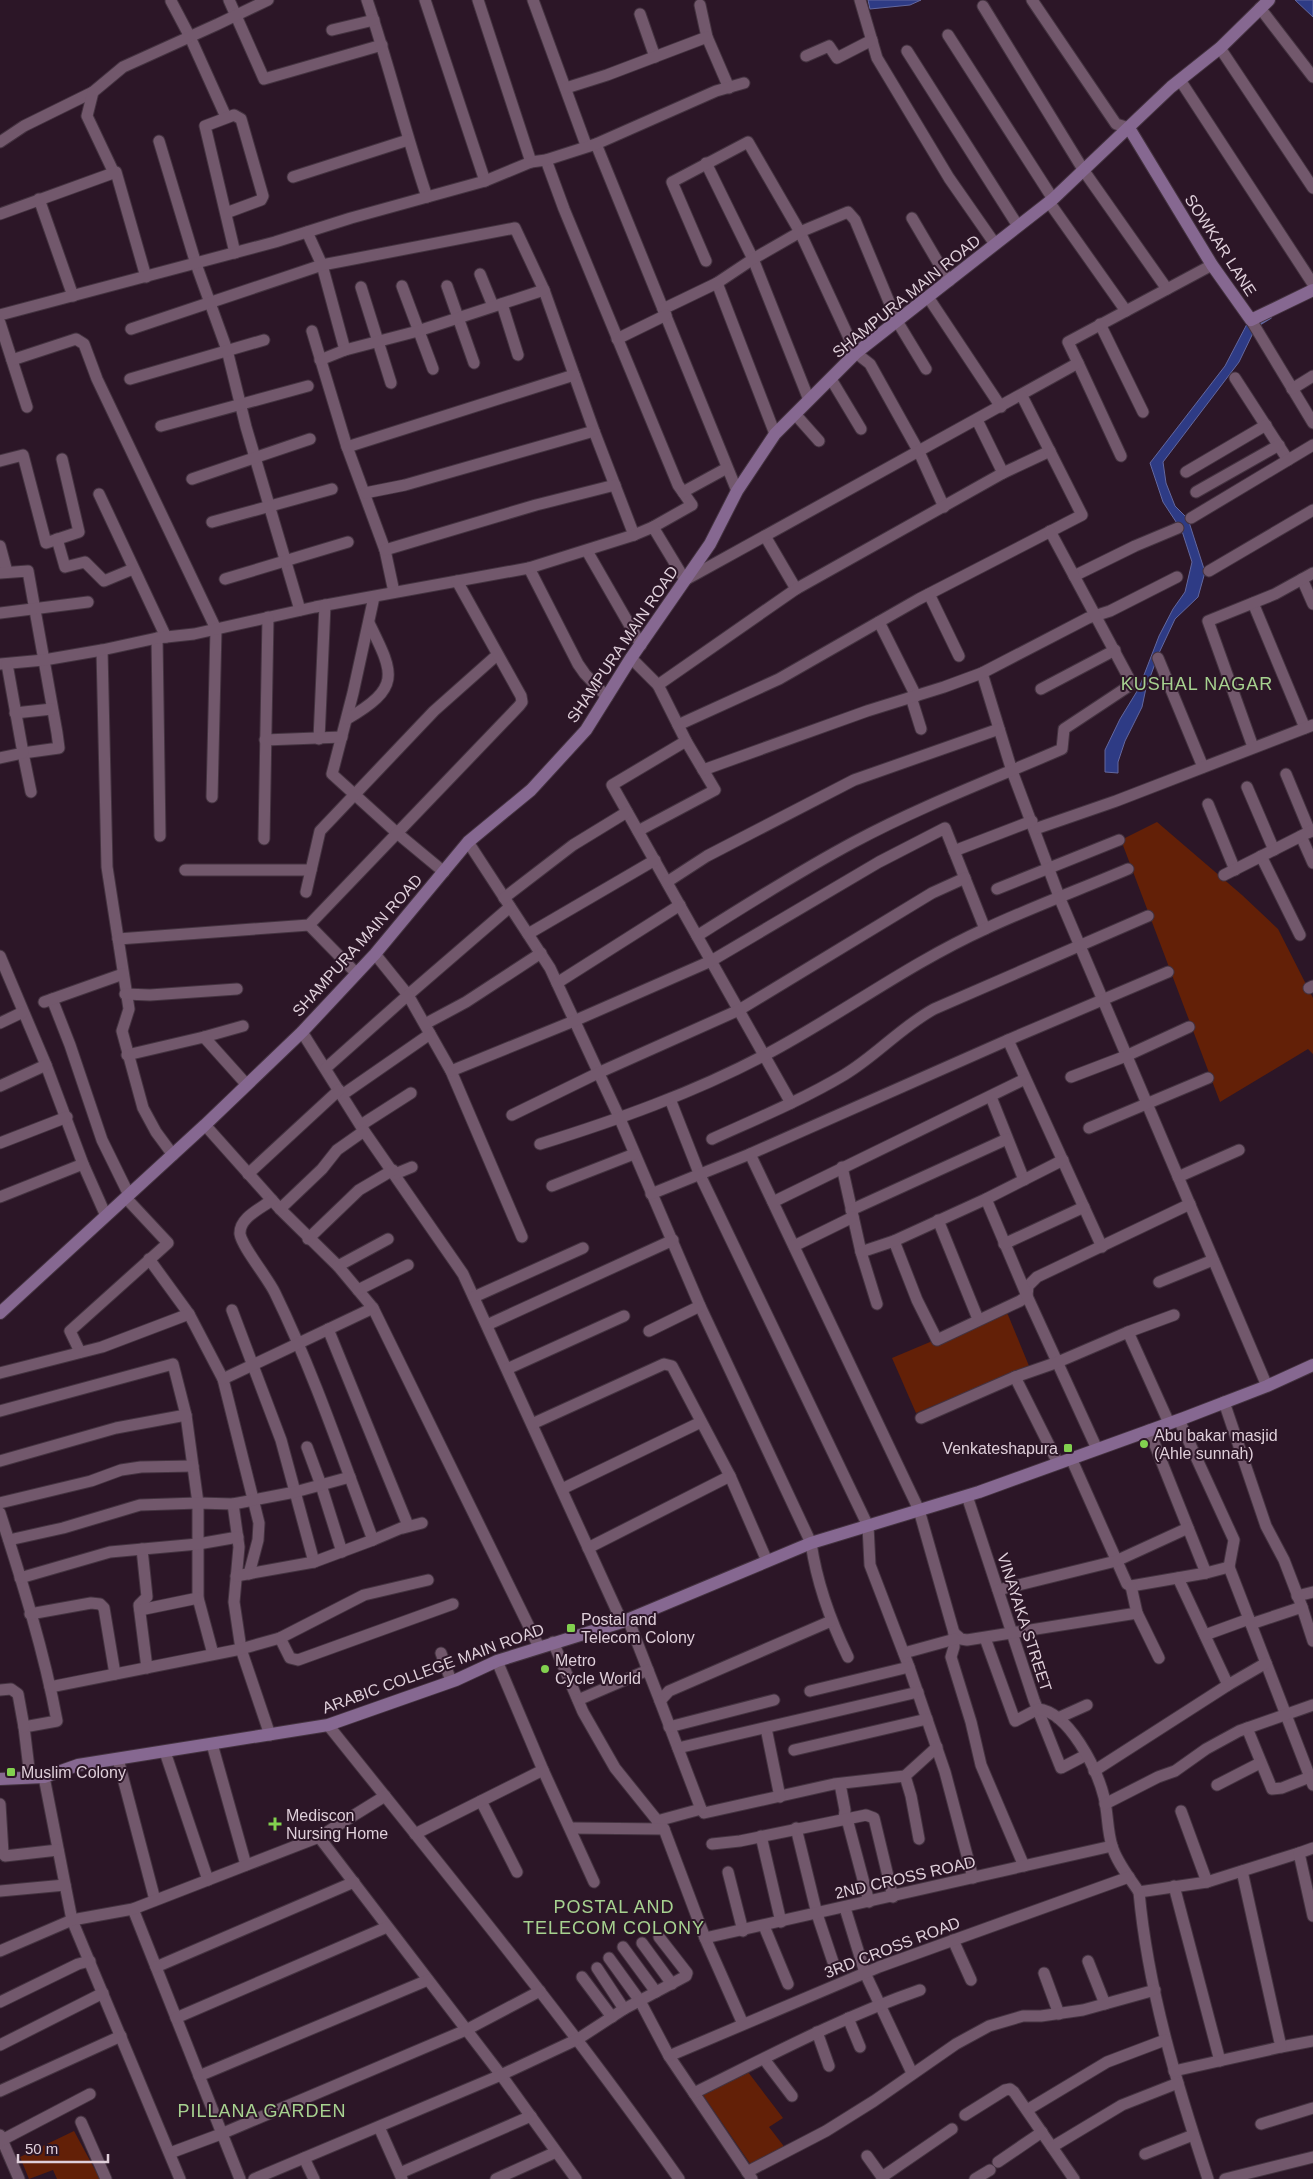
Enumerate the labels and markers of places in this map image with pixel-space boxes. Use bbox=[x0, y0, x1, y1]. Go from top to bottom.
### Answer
place label: Abu bakar masjid (Ahle sunnah) bbox=[1154, 1427, 1278, 1462]
marker: Abu bakar masjid (Ahle sunnah) bbox=[1138, 1438, 1150, 1450]
place label: Venkateshapura bbox=[942, 1440, 1058, 1457]
marker: Venkateshapura bbox=[1062, 1442, 1074, 1454]
place label: Postal and Telecom Colony bbox=[581, 1611, 695, 1646]
marker: Postal and Telecom Colony bbox=[565, 1622, 577, 1634]
place label: Metro Cycle World bbox=[555, 1652, 641, 1687]
marker: Metro Cycle World bbox=[539, 1663, 551, 1675]
place label: Muslim Colony bbox=[21, 1764, 126, 1781]
marker: Muslim Colony bbox=[5, 1766, 17, 1778]
place label: Mediscon Nursing Home bbox=[286, 1807, 388, 1842]
marker: Mediscon Nursing Home bbox=[268, 1817, 282, 1831]

